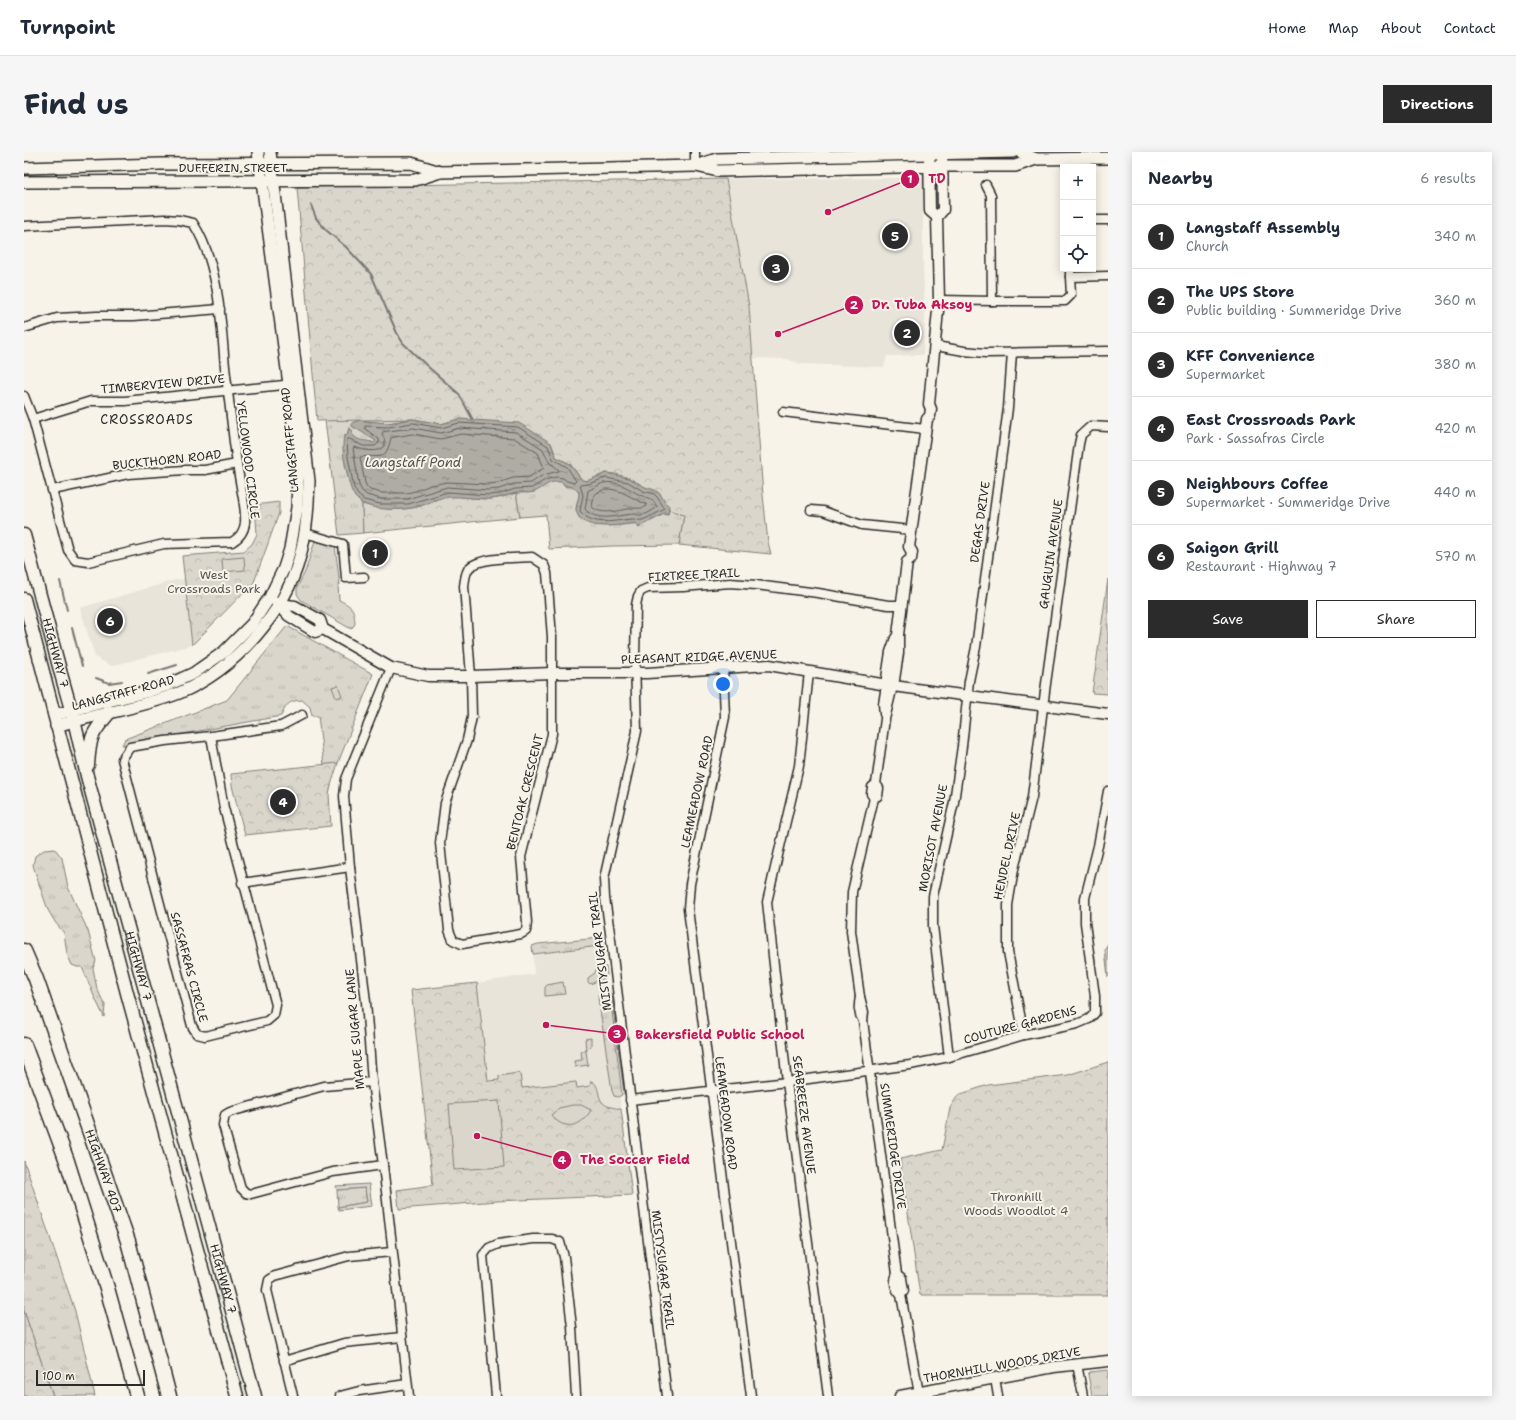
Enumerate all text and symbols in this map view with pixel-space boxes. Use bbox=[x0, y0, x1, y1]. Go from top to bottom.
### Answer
text: Turnpoint bbox=[20, 15, 116, 40]
text: Home bbox=[1268, 19, 1307, 37]
text: Map bbox=[1329, 19, 1359, 37]
text: About bbox=[1381, 19, 1422, 37]
text: Contact bbox=[1444, 19, 1496, 37]
text: Find us bbox=[24, 85, 129, 123]
button: Directions bbox=[1383, 85, 1492, 123]
street label: DUFFERIN STREET bbox=[178, 160, 288, 176]
map controls bbox=[1060, 164, 1096, 272]
button: + bbox=[1060, 164, 1096, 200]
callout: TD bbox=[900, 166, 953, 191]
text: Nearby bbox=[1148, 167, 1213, 189]
text: TD bbox=[928, 170, 946, 187]
text: 6 results bbox=[1420, 170, 1476, 187]
text: 1 bbox=[907, 171, 913, 187]
button: − bbox=[1060, 200, 1096, 236]
text: Langstaff Assembly bbox=[1186, 218, 1340, 238]
pin: 5 bbox=[882, 221, 908, 251]
text: 1 bbox=[1158, 228, 1164, 245]
text: 340 m bbox=[1434, 228, 1476, 245]
button: locate bbox=[1060, 236, 1096, 272]
text: Church bbox=[1186, 238, 1229, 255]
pin: 3 bbox=[763, 253, 789, 283]
text: The UPS Store bbox=[1186, 282, 1294, 302]
callout: Dr. Tuba Aksoy bbox=[844, 292, 981, 317]
text: 2 bbox=[1156, 292, 1166, 309]
text: 360 m bbox=[1434, 292, 1476, 309]
text: Dr. Tuba Aksoy bbox=[872, 296, 973, 313]
text: 2 bbox=[850, 297, 859, 313]
text: Public building · Summeridge Drive bbox=[1186, 302, 1402, 319]
pin: 2 bbox=[894, 318, 920, 348]
text: KFF Convenience bbox=[1186, 346, 1315, 366]
text: 3 bbox=[1156, 356, 1166, 373]
text: 380 m bbox=[1434, 356, 1476, 373]
text: Supermarket bbox=[1186, 366, 1265, 383]
street label: TIMBERVIEW DRIVE bbox=[100, 371, 226, 397]
street label: LANGSTAFF ROAD bbox=[277, 387, 303, 493]
street label: YELLOWOOD CIRCLE bbox=[233, 400, 263, 520]
text: East Crossroads Park bbox=[1186, 410, 1356, 430]
district label: CROSSROADS bbox=[100, 411, 194, 428]
text: 4 bbox=[1156, 420, 1166, 437]
text: 420 m bbox=[1434, 420, 1476, 437]
text: Park · Sassafras Circle bbox=[1186, 430, 1325, 447]
street label: BUCKTHORN ROAD bbox=[112, 446, 222, 474]
water label: Langstaff Pond bbox=[365, 454, 462, 471]
text: Neighbours Coffee bbox=[1186, 474, 1329, 494]
street label: DEGAS DRIVE bbox=[966, 480, 994, 564]
text: 5 bbox=[1157, 484, 1165, 501]
text: 440 m bbox=[1434, 484, 1476, 501]
text: Supermarket · Summeridge Drive bbox=[1186, 494, 1390, 511]
street label: GAUGUIN AVENUE bbox=[1035, 498, 1067, 610]
pin: 1 bbox=[362, 538, 388, 568]
text: Saigon Grill bbox=[1186, 538, 1279, 558]
text: 6 bbox=[1156, 548, 1166, 565]
text: 570 m bbox=[1435, 548, 1476, 565]
text: Restaurant · Highway 7 bbox=[1186, 558, 1337, 575]
street label: FIRTREE TRAIL bbox=[648, 565, 741, 585]
park label: West Crossroads Park bbox=[167, 567, 261, 597]
button: Save bbox=[1148, 600, 1308, 638]
button: Share bbox=[1316, 600, 1476, 638]
pin: 6 bbox=[97, 606, 123, 636]
street label: HIGHWAY 7 bbox=[38, 616, 73, 690]
street label: PLEASANT RIDGE AVENUE bbox=[621, 646, 777, 668]
street label: LANGSTAFF ROAD bbox=[70, 672, 176, 714]
your location bbox=[713, 674, 733, 694]
street label: BENTOAK CRESCENT bbox=[503, 732, 547, 852]
street label: LEAMEADOW ROAD bbox=[677, 734, 717, 850]
street label: MORISOT AVENUE bbox=[915, 783, 951, 893]
pin: 4 bbox=[270, 787, 296, 817]
street label: HENDEL DRIVE bbox=[990, 810, 1024, 902]
street label: MISTYSUGAR TRAIL bbox=[585, 890, 615, 1012]
street label: SASSAFRAS CIRCLE bbox=[167, 910, 211, 1024]
street label: HIGHWAY 7 bbox=[121, 929, 156, 1003]
street label: MAPLE SUGAR LANE bbox=[342, 968, 368, 1090]
street label: COUTURE GARDENS bbox=[962, 1002, 1078, 1048]
callout: Bakersfield Public School bbox=[607, 1021, 812, 1046]
text: 3 bbox=[613, 1026, 621, 1042]
text: Bakersfield Public School bbox=[635, 1026, 805, 1043]
street label: LEAMEADOW ROAD bbox=[711, 1055, 741, 1171]
street label: SEABREEZE AVENUE bbox=[789, 1055, 819, 1175]
street label: SUMMERIDGE DRIVE bbox=[876, 1082, 910, 1210]
street label: HIGHWAY 407 bbox=[81, 1127, 126, 1215]
callout: The Soccer Field bbox=[552, 1147, 698, 1172]
text: The Soccer Field bbox=[580, 1151, 690, 1168]
text: 4 bbox=[558, 1152, 567, 1168]
park label: Thronhill Woods Woodlot 4 bbox=[964, 1189, 1068, 1219]
street label: MISTYSUGAR TRAIL bbox=[648, 1209, 678, 1331]
street label: HIGHWAY 7 bbox=[206, 1242, 240, 1315]
street label: THORNHILL WOODS DRIVE bbox=[922, 1343, 1082, 1387]
scale bar bbox=[36, 1368, 145, 1387]
text: 100 m bbox=[42, 1369, 75, 1384]

